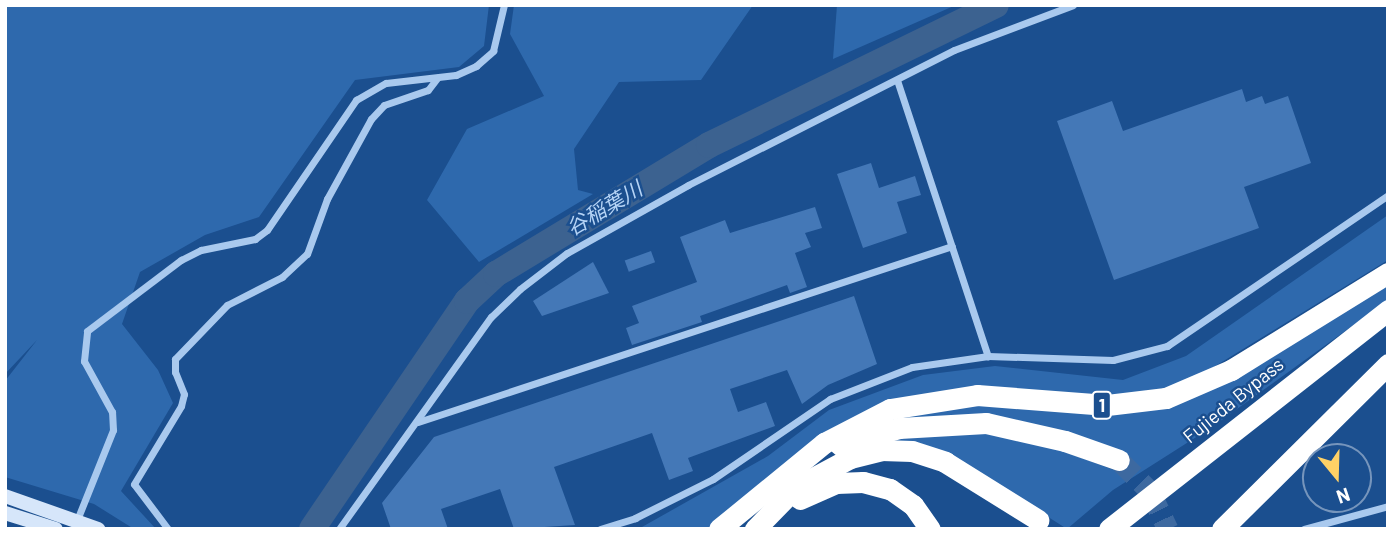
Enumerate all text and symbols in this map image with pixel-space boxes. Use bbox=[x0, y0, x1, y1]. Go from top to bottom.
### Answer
water label: 谷稲葉川 bbox=[562, 176, 646, 240]
street label: Fujieda Bypass bbox=[1178, 352, 1288, 448]
road number: 1 bbox=[1092, 390, 1112, 419]
north arrow bbox=[1302, 443, 1372, 513]
text: N bbox=[1334, 484, 1353, 509]

